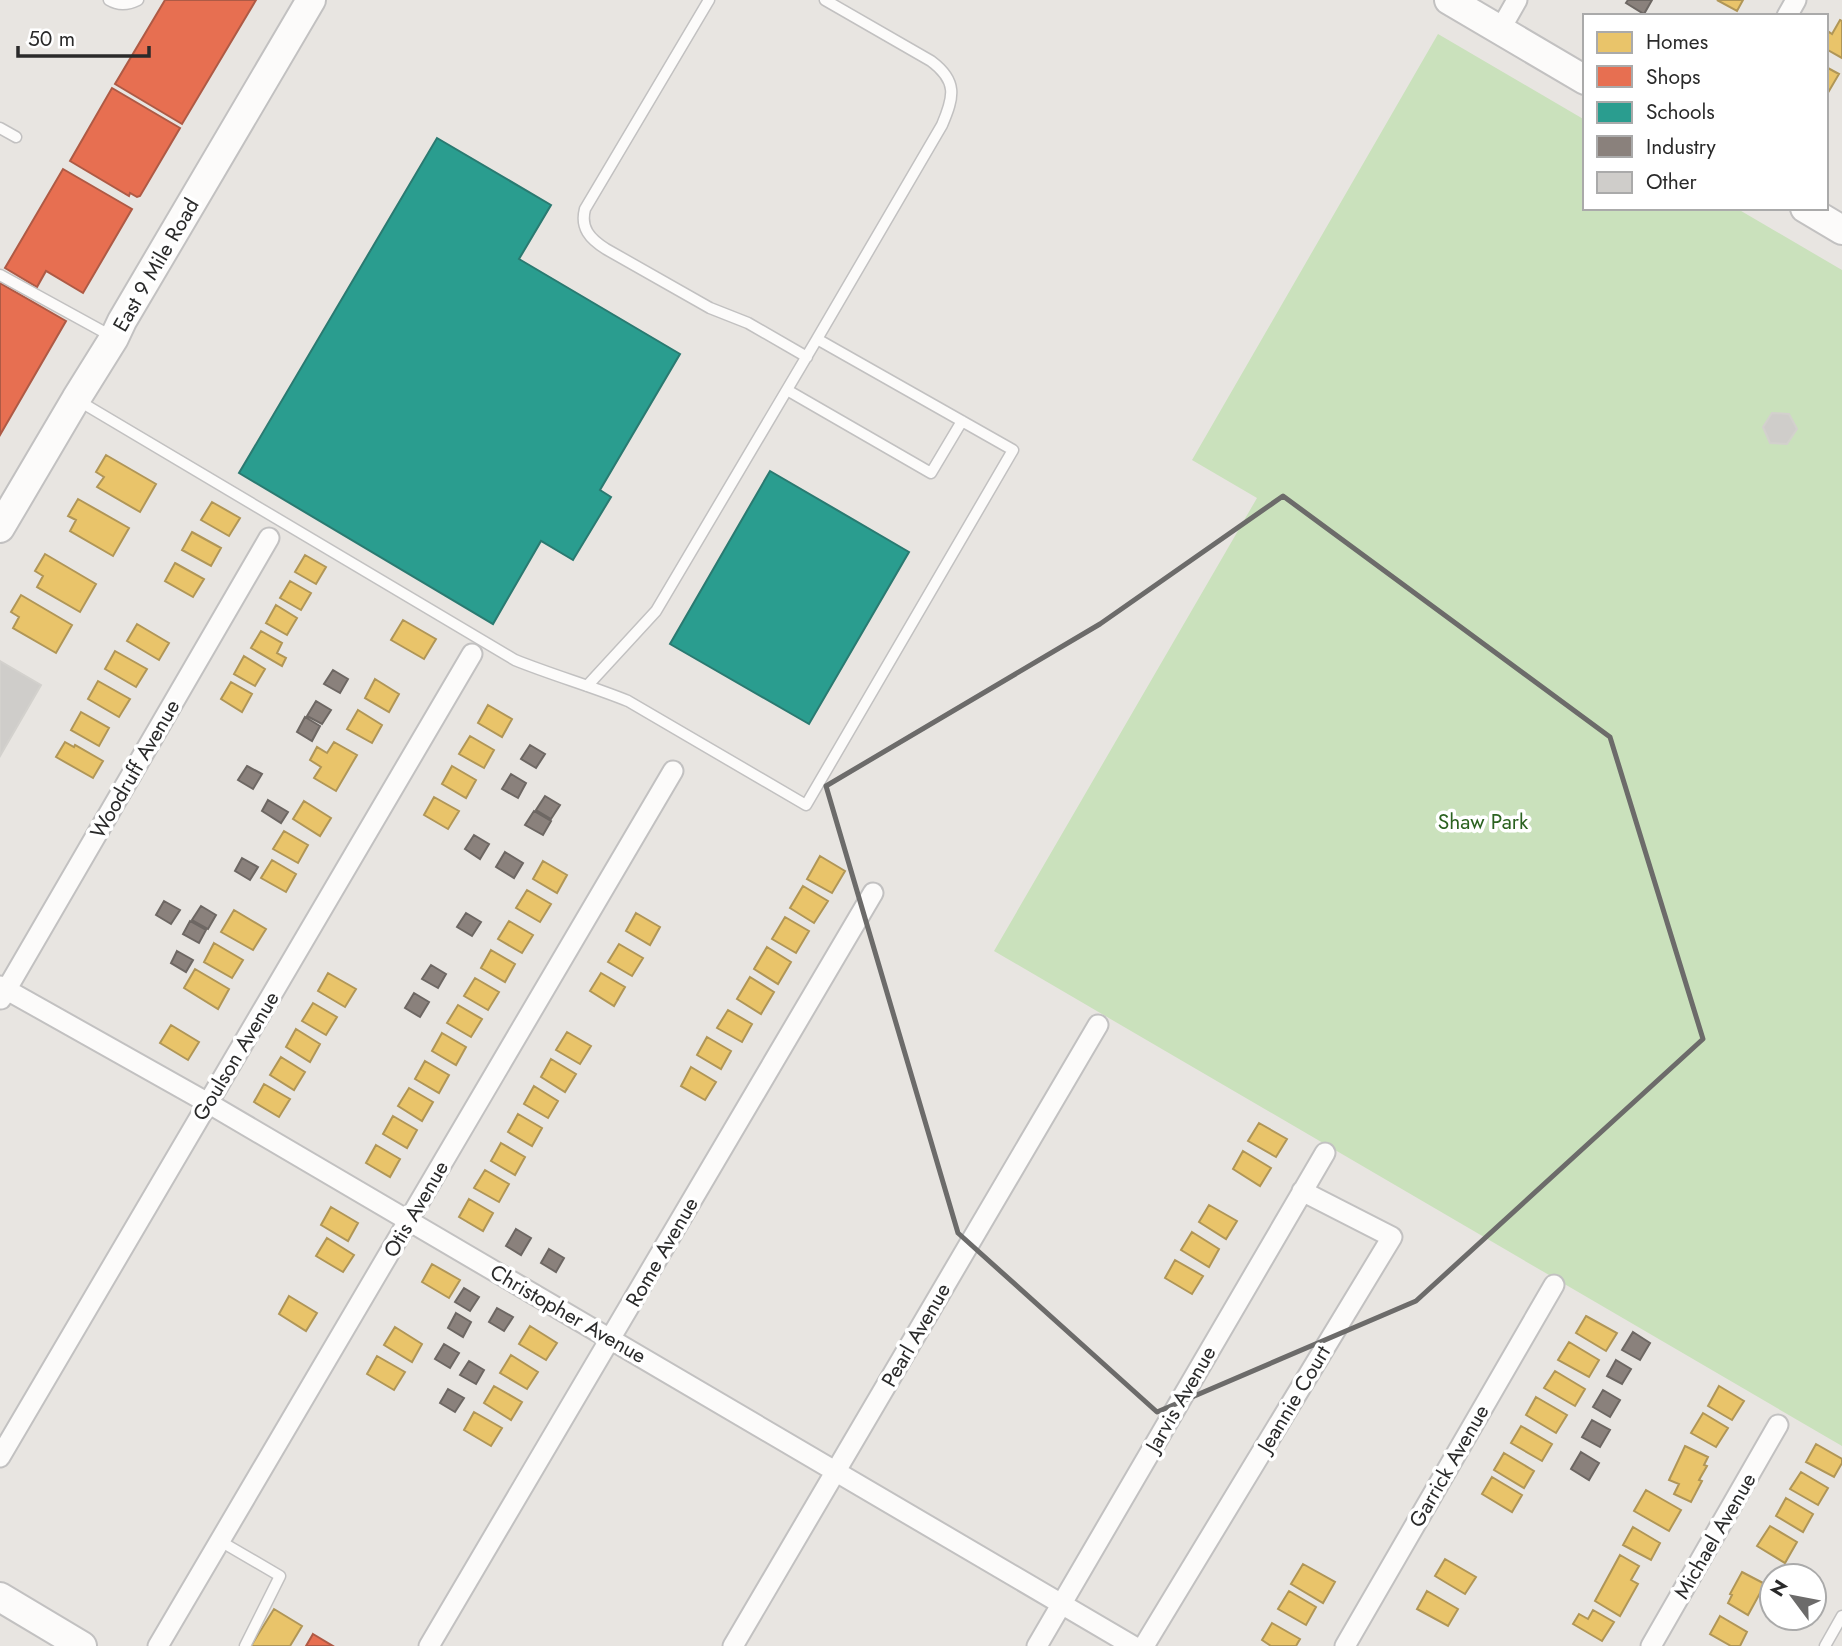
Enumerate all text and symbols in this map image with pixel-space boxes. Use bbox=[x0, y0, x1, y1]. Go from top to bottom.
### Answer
scale bar bbox=[18, 14, 149, 58]
legend bbox=[1583, 14, 1828, 210]
text: 50 m bbox=[28, 24, 75, 54]
text: Homes bbox=[1646, 27, 1708, 57]
text: Shops bbox=[1646, 62, 1700, 92]
text: Schools bbox=[1646, 97, 1715, 127]
text: Industry bbox=[1646, 132, 1717, 162]
text: Other bbox=[1646, 167, 1697, 197]
street label: East 9 Mile Road bbox=[106, 193, 206, 337]
street label: Woodruff Avenue bbox=[83, 694, 187, 844]
park label: Shaw Park bbox=[1438, 807, 1529, 837]
street label: Goulson Avenue bbox=[185, 985, 287, 1126]
street label: Otis Avenue bbox=[376, 1155, 456, 1263]
street label: Rome Avenue bbox=[618, 1191, 706, 1312]
street label: Christopher Avenue bbox=[484, 1257, 652, 1371]
street label: Pearl Avenue bbox=[874, 1277, 958, 1393]
street label: Jarvis Avenue bbox=[1137, 1340, 1224, 1460]
street label: Jeannie Court bbox=[1249, 1340, 1338, 1461]
street label: Garrick Avenue bbox=[1402, 1399, 1496, 1533]
street label: Michael Avenue bbox=[1667, 1467, 1763, 1605]
north arrow bbox=[1758, 1562, 1828, 1632]
text: N bbox=[1764, 1575, 1794, 1602]

